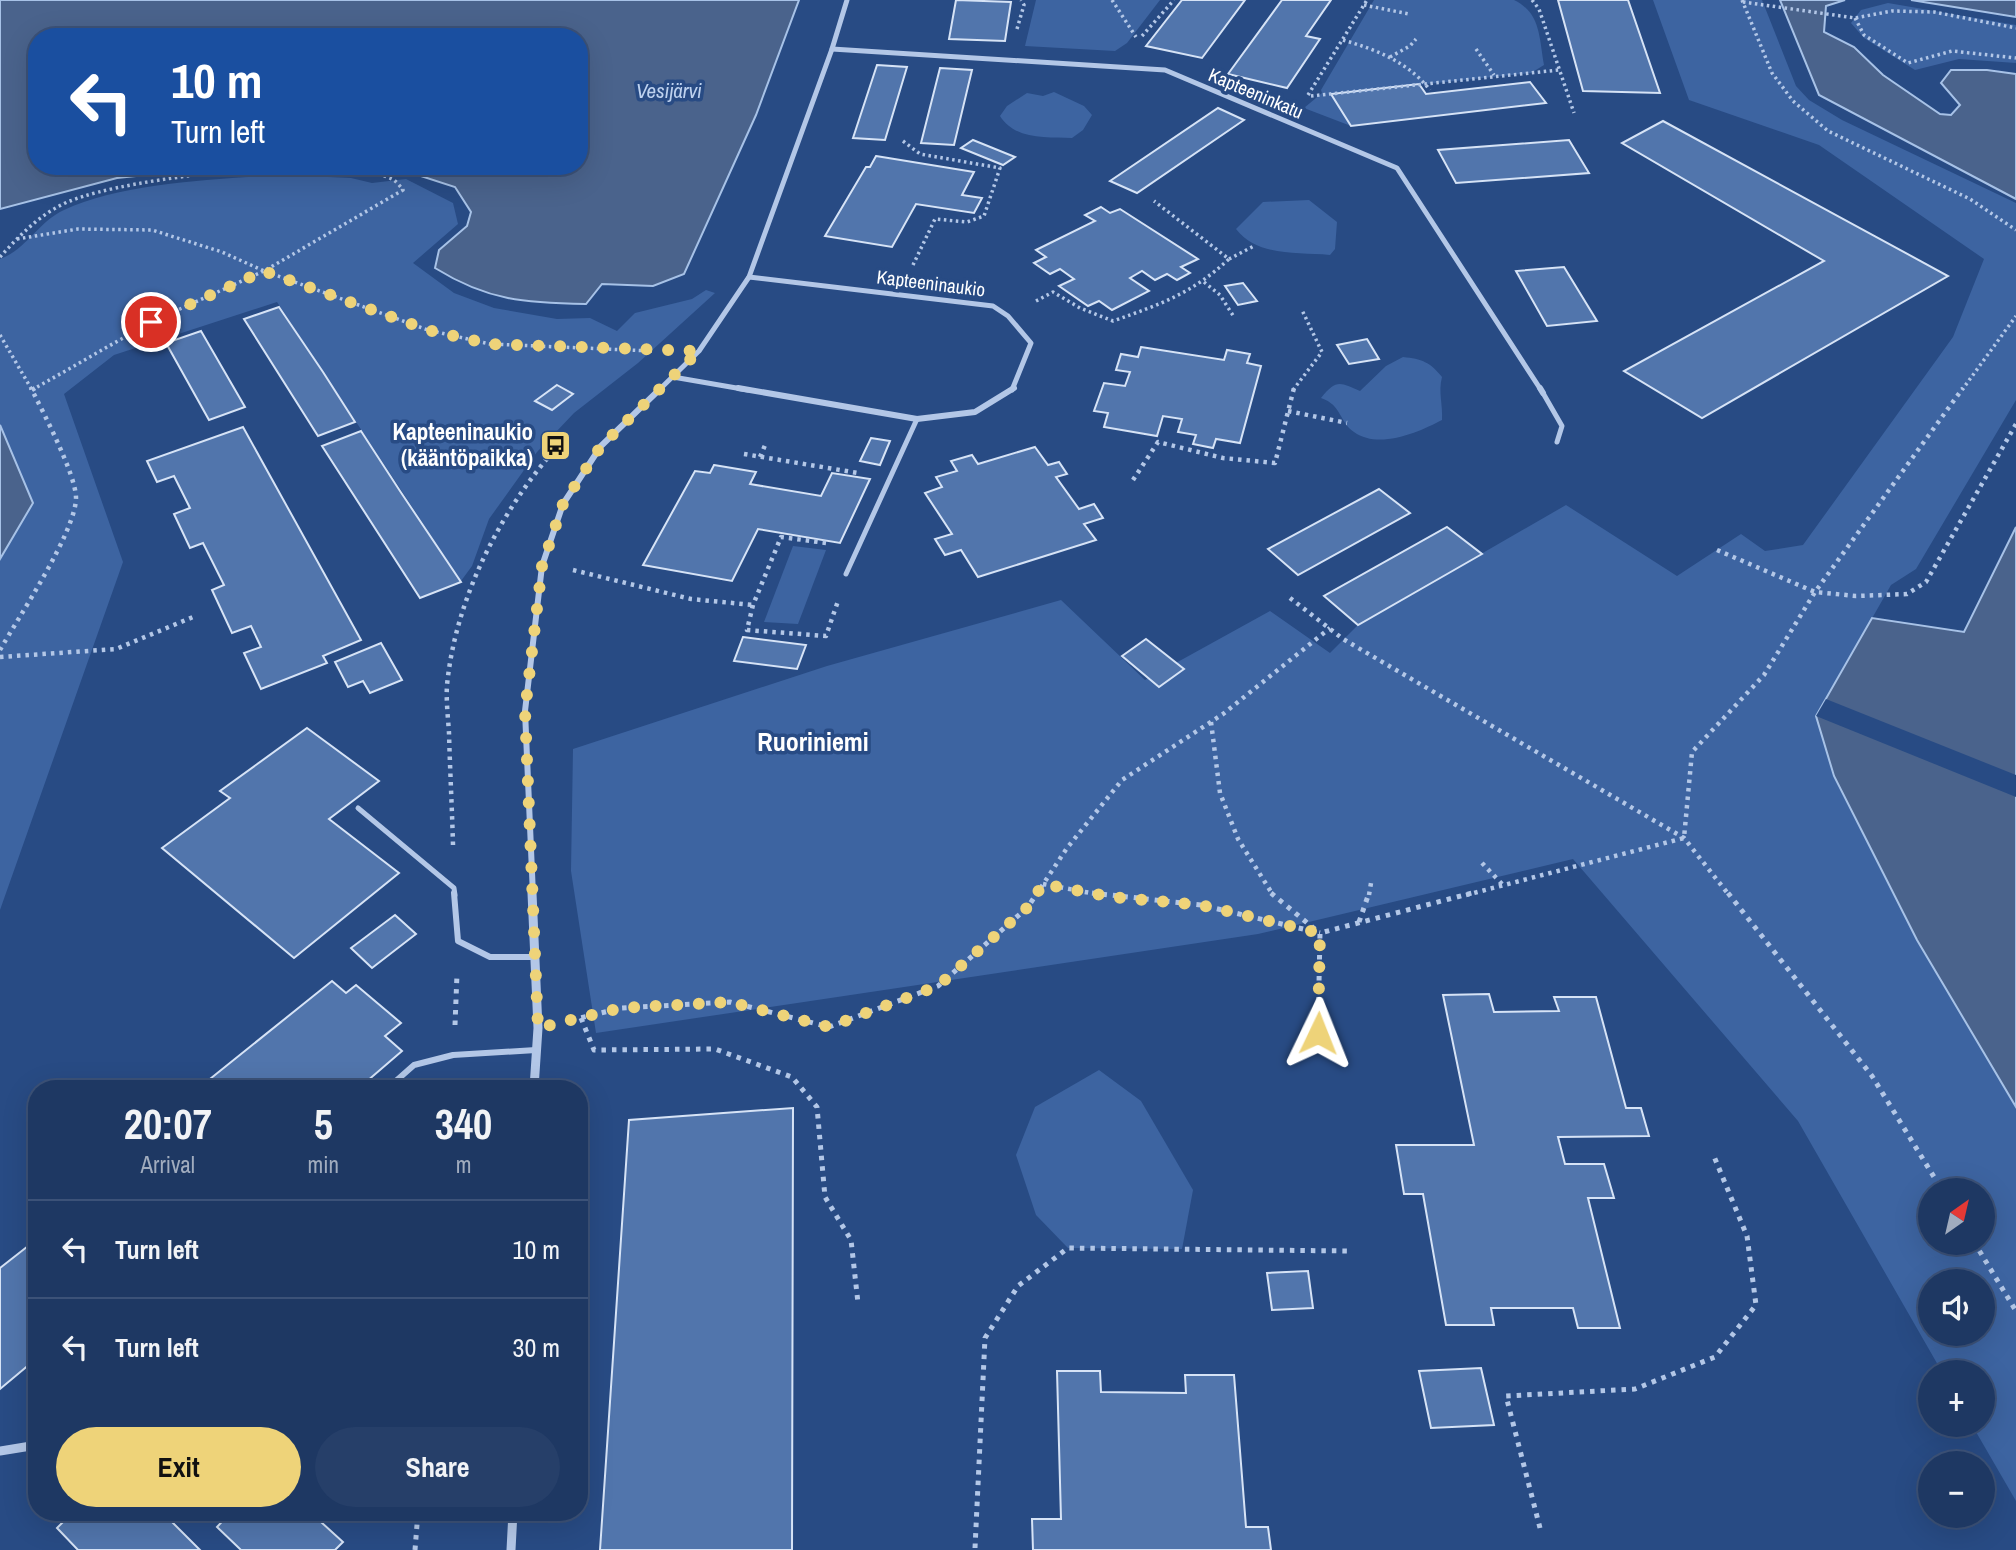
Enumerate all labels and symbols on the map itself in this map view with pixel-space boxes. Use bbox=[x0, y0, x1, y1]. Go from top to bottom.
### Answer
street label: Kapteeninkatu bbox=[1205, 61, 1307, 125]
water label: Vesijärvi bbox=[636, 76, 702, 105]
street label: Kapteeninaukio bbox=[875, 263, 987, 303]
pin bbox=[121, 292, 181, 352]
place label: Kapteeninaukio (kääntöpaikka) bbox=[393, 416, 533, 473]
bus stop icon: Kapteeninaukio (kääntöpaikka) bbox=[539, 428, 573, 462]
district label: Ruoriniemi bbox=[757, 724, 869, 759]
position arrow bbox=[1281, 996, 1355, 1070]
north arrow bbox=[1918, 1178, 1995, 1255]

